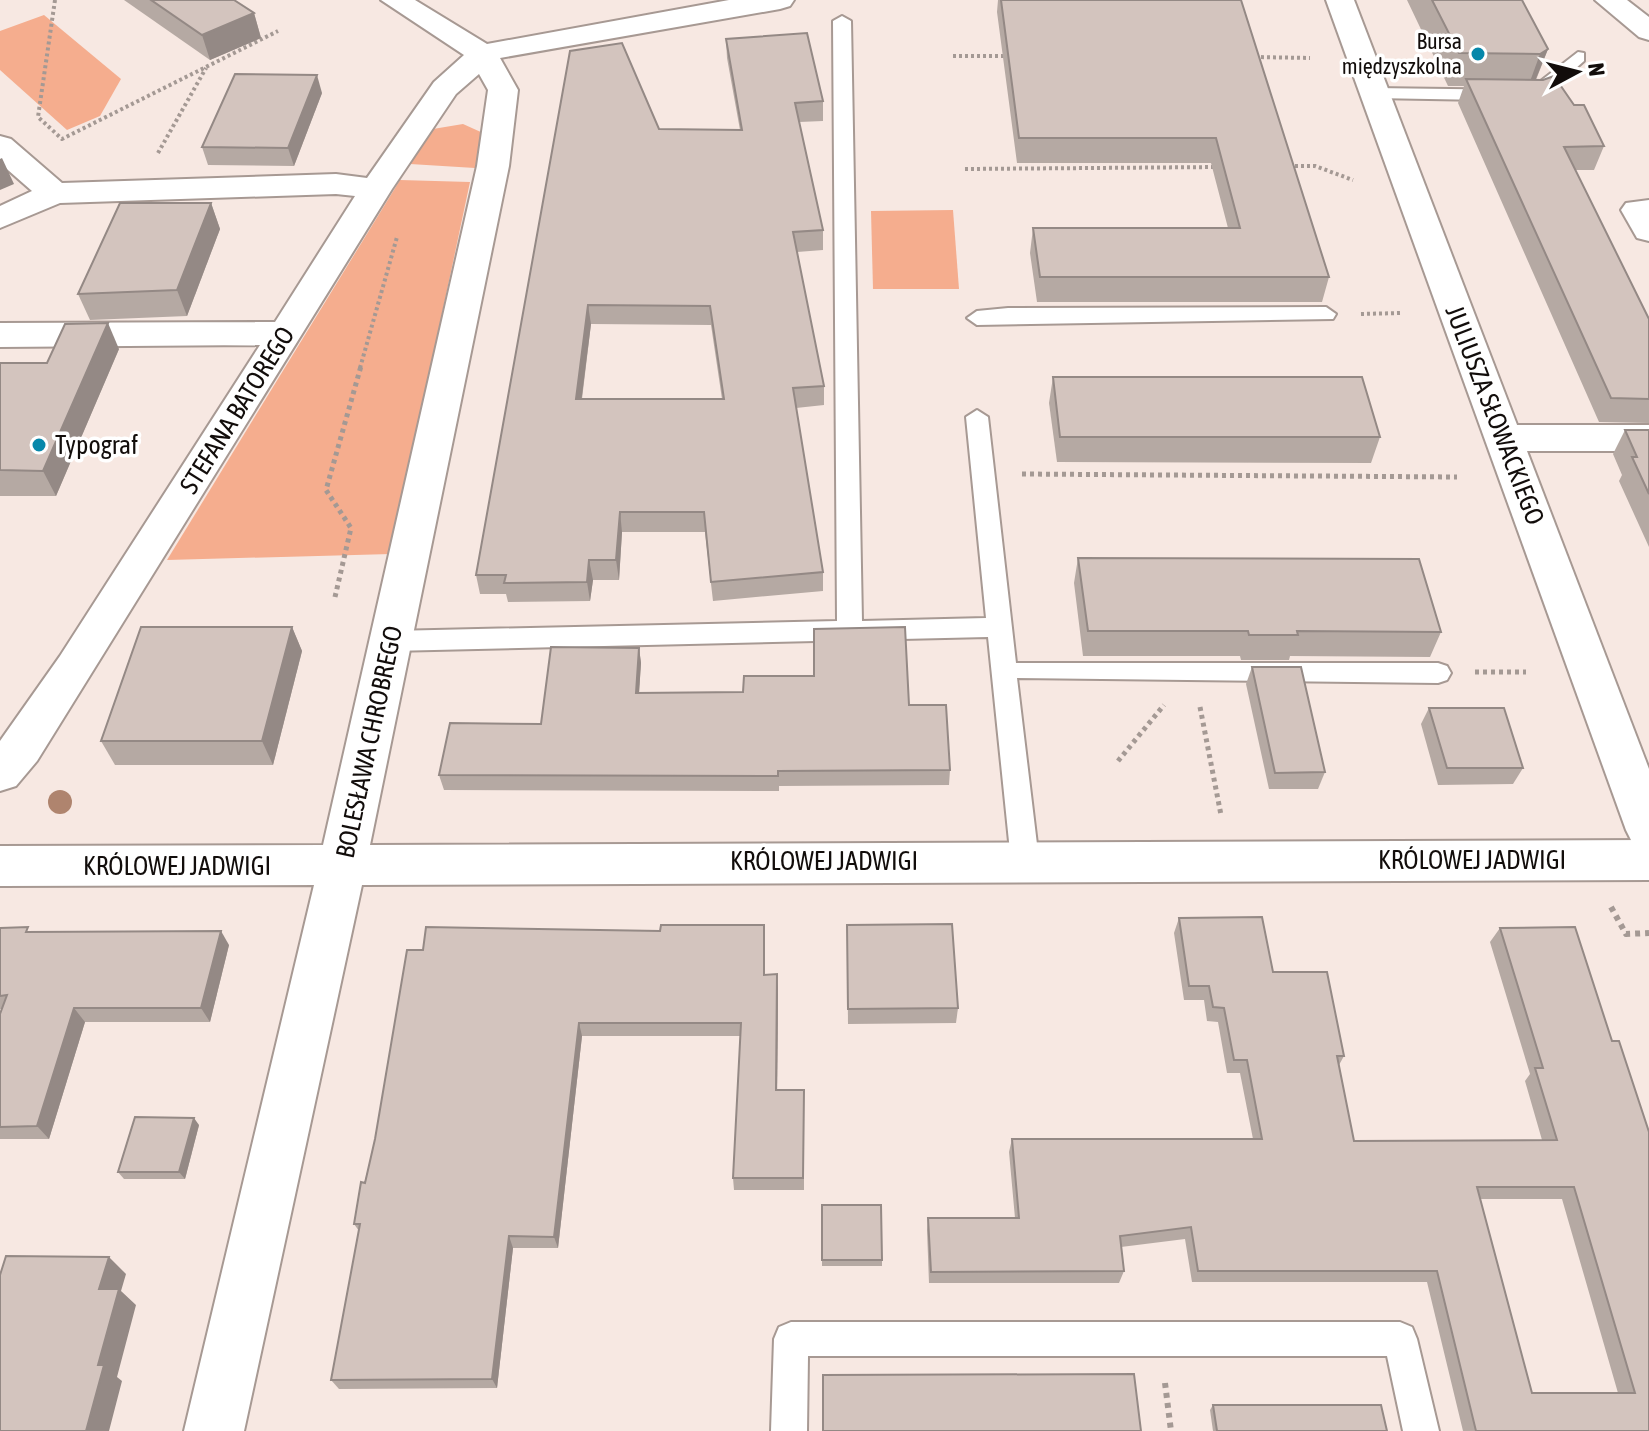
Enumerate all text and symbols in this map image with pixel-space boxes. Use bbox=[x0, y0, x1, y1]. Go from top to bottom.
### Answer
place label: Bursa międzyszkolna bbox=[1342, 28, 1462, 79]
north arrow bbox=[1537, 32, 1617, 112]
marker: Bursa międzyszkolna bbox=[1469, 45, 1487, 63]
text: N bbox=[1583, 62, 1611, 78]
street label: JULIUSZA SŁOWACKIEGO bbox=[1439, 301, 1551, 529]
street label: STEFANA BATOREGO bbox=[174, 321, 300, 499]
place label: Typograf bbox=[55, 430, 138, 460]
marker: Typograf bbox=[30, 436, 48, 454]
street label: BOLESŁAWA CHROBREGO bbox=[330, 623, 408, 861]
street label: KRÓLOWEJ JADWIGI bbox=[1378, 845, 1566, 875]
street label: KRÓLOWEJ JADWIGI bbox=[730, 846, 918, 876]
street label: KRÓLOWEJ JADWIGI bbox=[83, 851, 271, 881]

